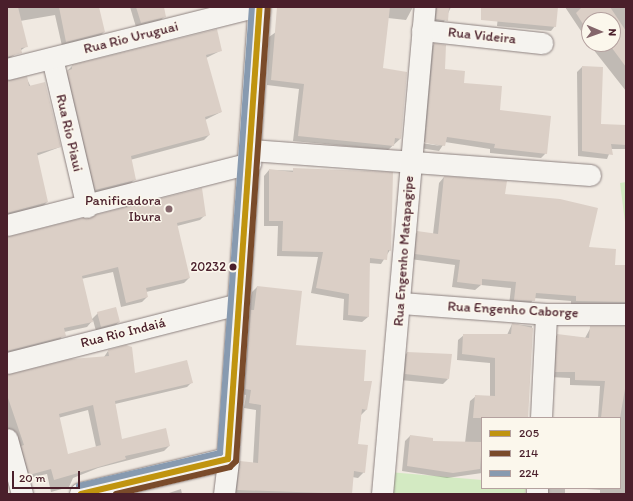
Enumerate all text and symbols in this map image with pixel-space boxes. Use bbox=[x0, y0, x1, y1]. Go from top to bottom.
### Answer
north arrow bbox=[581, 12, 621, 52]
street label: Rua Rio Uruguai bbox=[82, 18, 180, 58]
street label: Rua Videira bbox=[447, 24, 517, 48]
text: N bbox=[606, 28, 619, 36]
street label: Rua Rio Piaui bbox=[52, 93, 86, 173]
street label: Rua Engenho Matapagipe bbox=[390, 175, 418, 327]
place label: Panificadora Ibura bbox=[85, 193, 161, 226]
marker: Panificadora Ibura bbox=[164, 204, 174, 214]
place label: 20232 bbox=[190, 259, 226, 275]
marker: 20232 bbox=[228, 262, 238, 272]
street label: Rua Engenho Caborge bbox=[447, 298, 579, 322]
street label: Rua Rio Indaiá bbox=[79, 314, 167, 352]
legend bbox=[481, 417, 621, 489]
text: 205 bbox=[519, 426, 539, 440]
text: 214 bbox=[519, 446, 538, 460]
scale bar bbox=[14, 463, 82, 489]
text: 224 bbox=[519, 466, 539, 480]
text: 20 m bbox=[19, 471, 46, 485]

